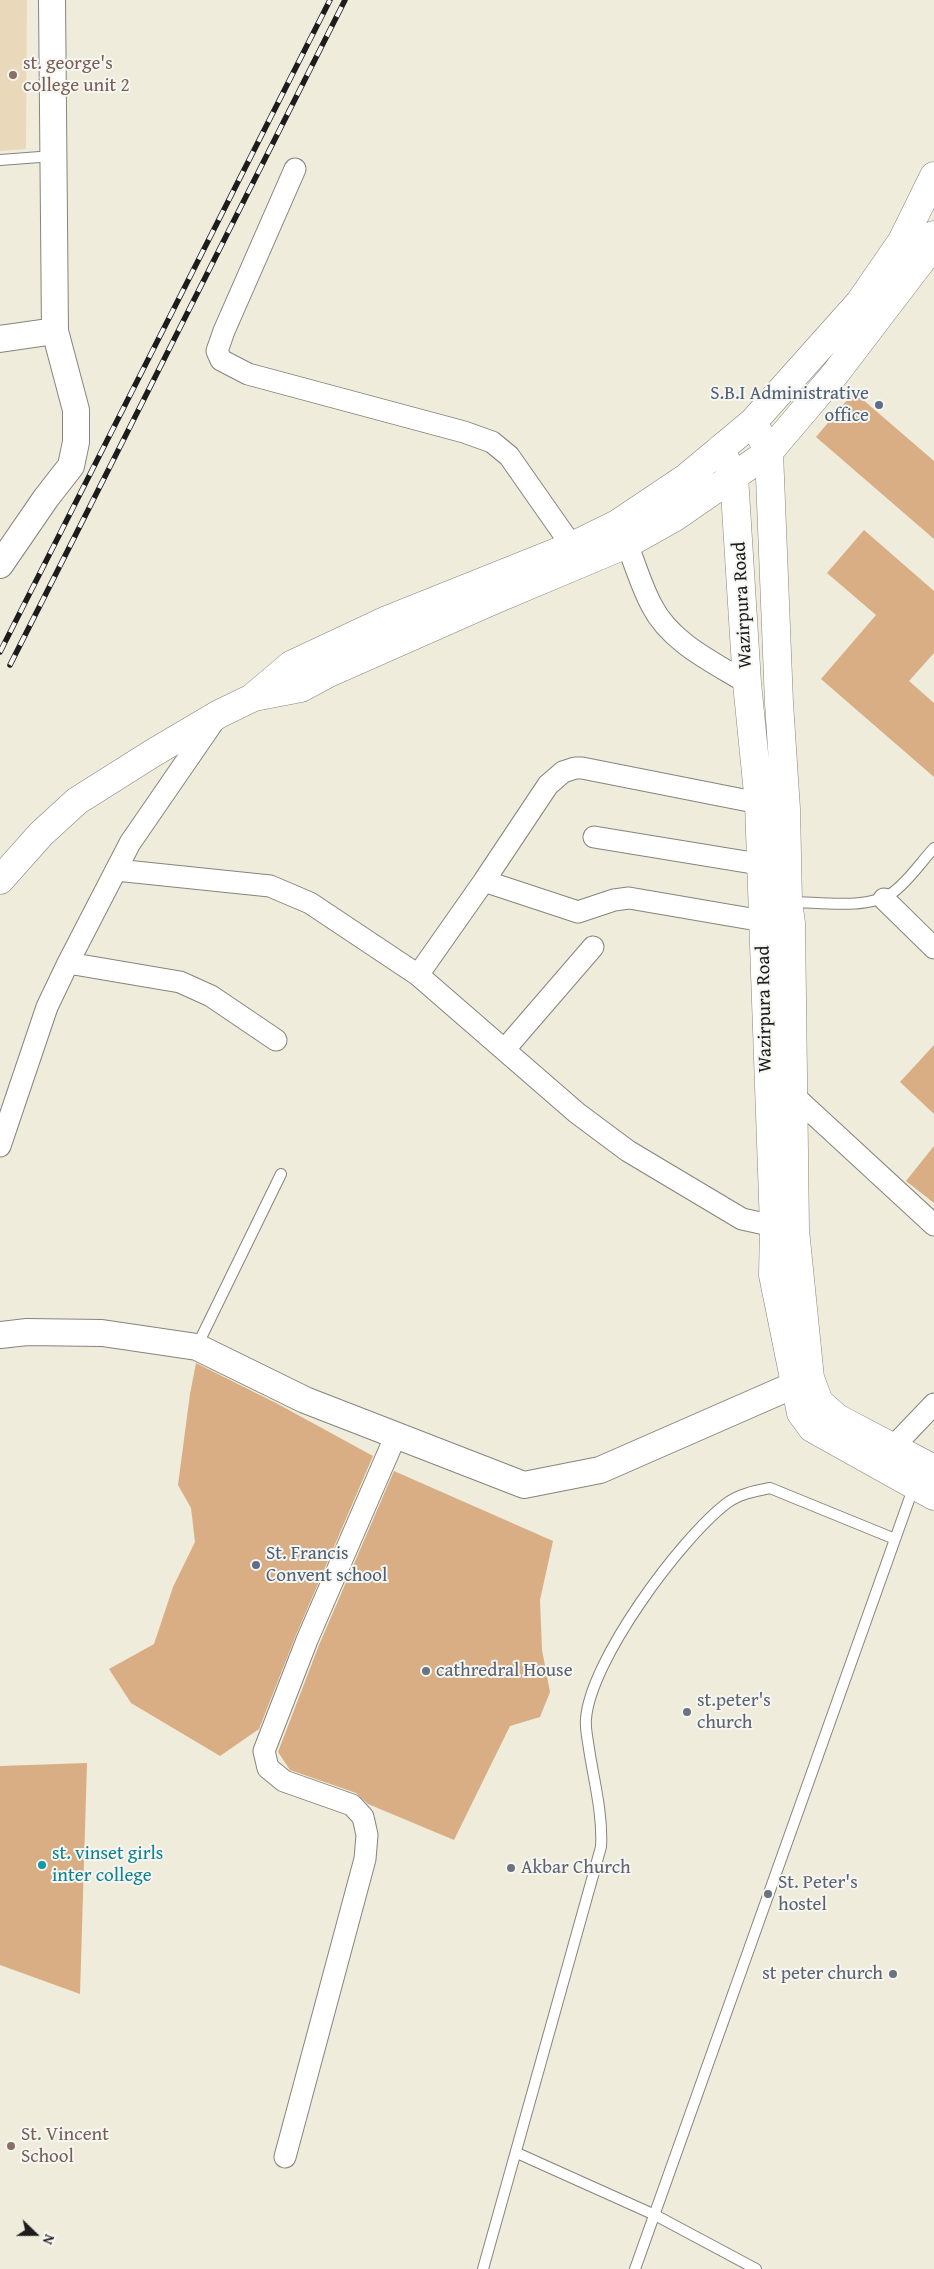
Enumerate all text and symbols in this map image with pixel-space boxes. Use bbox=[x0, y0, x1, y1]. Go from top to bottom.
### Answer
place label: st. george's college unit 2 bbox=[23, 53, 130, 97]
marker: st. george's college unit 2 bbox=[7, 69, 19, 81]
place label: S.B.I Administrative office bbox=[710, 383, 869, 427]
marker: S.B.I Administrative office bbox=[873, 399, 885, 411]
street label: Wazirpura Road bbox=[728, 541, 758, 669]
street label: Wazirpura Road bbox=[752, 945, 778, 1073]
place label: St. Francis Convent school bbox=[266, 1543, 387, 1587]
marker: St. Francis Convent school bbox=[250, 1559, 262, 1571]
place label: cathredral House bbox=[436, 1660, 573, 1682]
marker: cathredral House bbox=[420, 1665, 432, 1677]
place label: st.peter's church bbox=[697, 1690, 771, 1734]
marker: st.peter's church bbox=[681, 1706, 693, 1718]
place label: st. vinset girls inter college bbox=[52, 1843, 163, 1887]
place label: Akbar Church bbox=[521, 1857, 631, 1879]
marker: st. vinset girls inter college bbox=[36, 1859, 48, 1871]
marker: Akbar Church bbox=[505, 1862, 517, 1874]
place label: St. Peter's hostel bbox=[778, 1872, 858, 1916]
marker: St. Peter's hostel bbox=[762, 1888, 774, 1900]
place label: st peter church bbox=[762, 1963, 883, 1985]
marker: st peter church bbox=[887, 1968, 899, 1980]
place label: St. Vincent School bbox=[21, 2124, 109, 2168]
marker: St. Vincent School bbox=[5, 2140, 17, 2152]
north arrow bbox=[10, 2209, 60, 2259]
text: N bbox=[38, 2232, 60, 2248]

